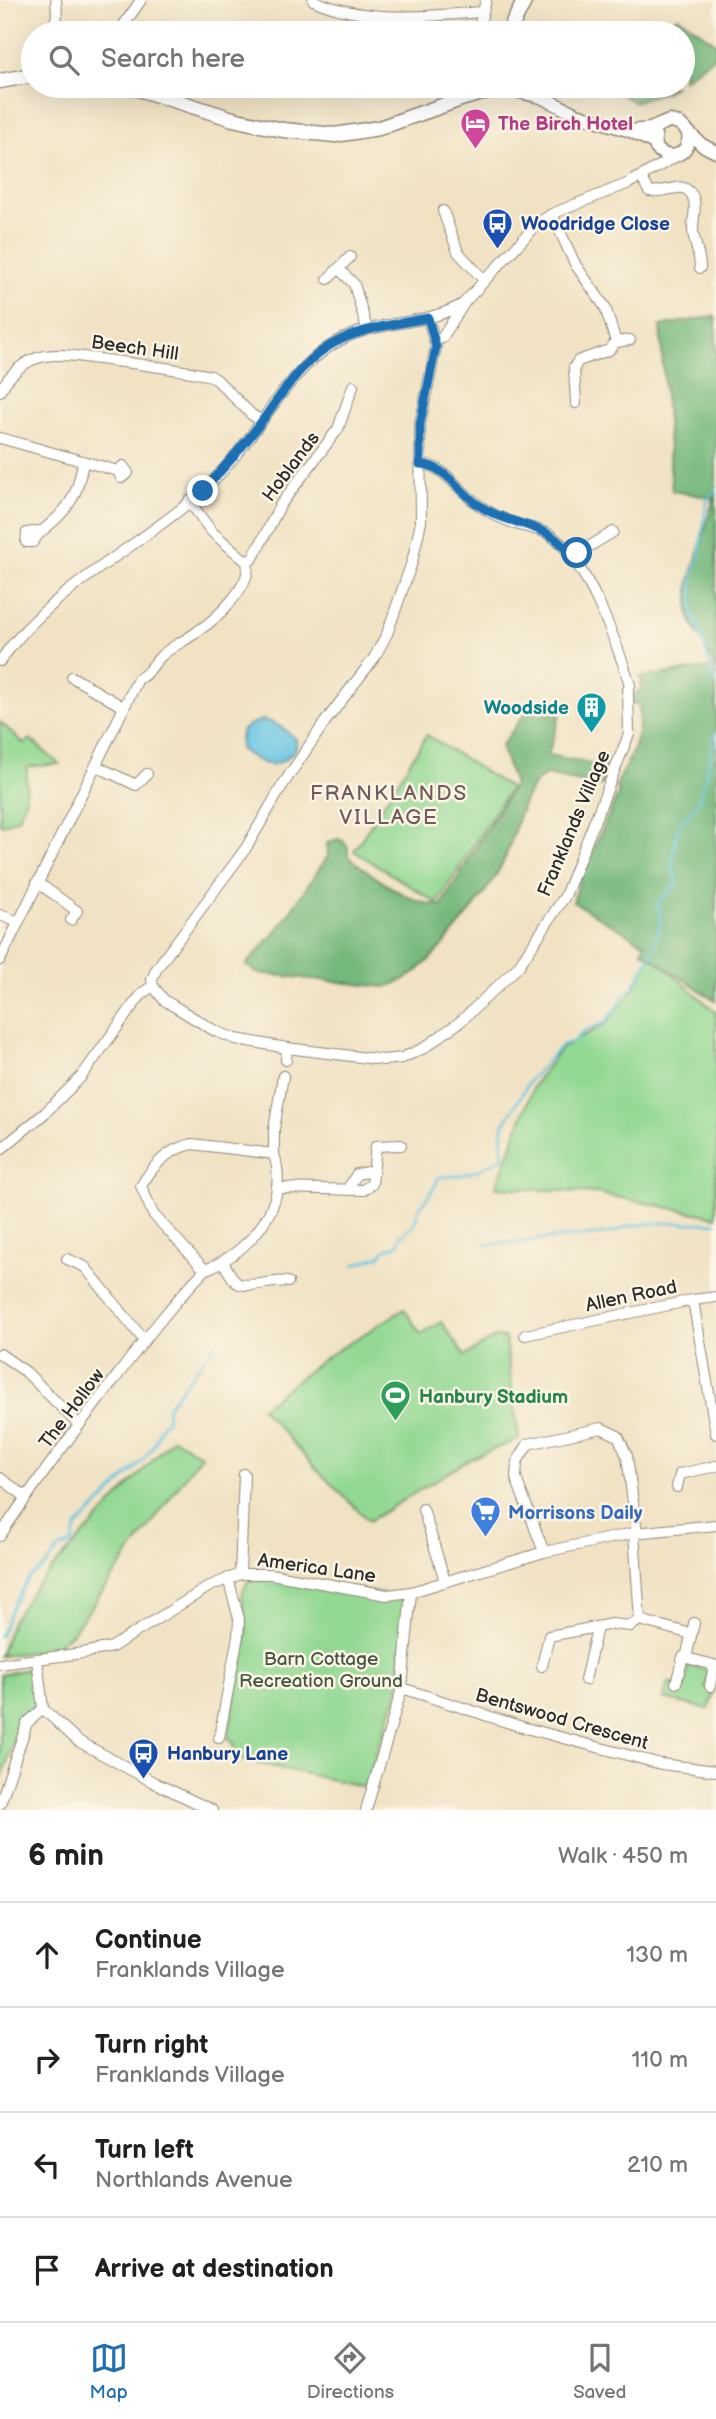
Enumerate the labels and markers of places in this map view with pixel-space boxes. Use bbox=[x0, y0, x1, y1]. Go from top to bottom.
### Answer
hotel icon: The Birch Hotel bbox=[458, 106, 492, 150]
place label: The Birch Hotel bbox=[498, 113, 633, 136]
bus stop icon: Woodridge Close bbox=[481, 206, 515, 250]
place label: Woodridge Close bbox=[521, 213, 670, 236]
building icon: Woodside bbox=[575, 690, 609, 734]
place label: Woodside bbox=[484, 697, 569, 720]
sports icon: Hanbury Stadium bbox=[379, 1379, 413, 1423]
place label: Hanbury Stadium bbox=[419, 1386, 568, 1409]
supermarket icon: Morrisons Daily bbox=[468, 1495, 502, 1539]
place label: Morrisons Daily bbox=[508, 1502, 643, 1525]
bus stop icon: Hanbury Lane bbox=[127, 1736, 161, 1780]
place label: Hanbury Lane bbox=[167, 1743, 288, 1766]

